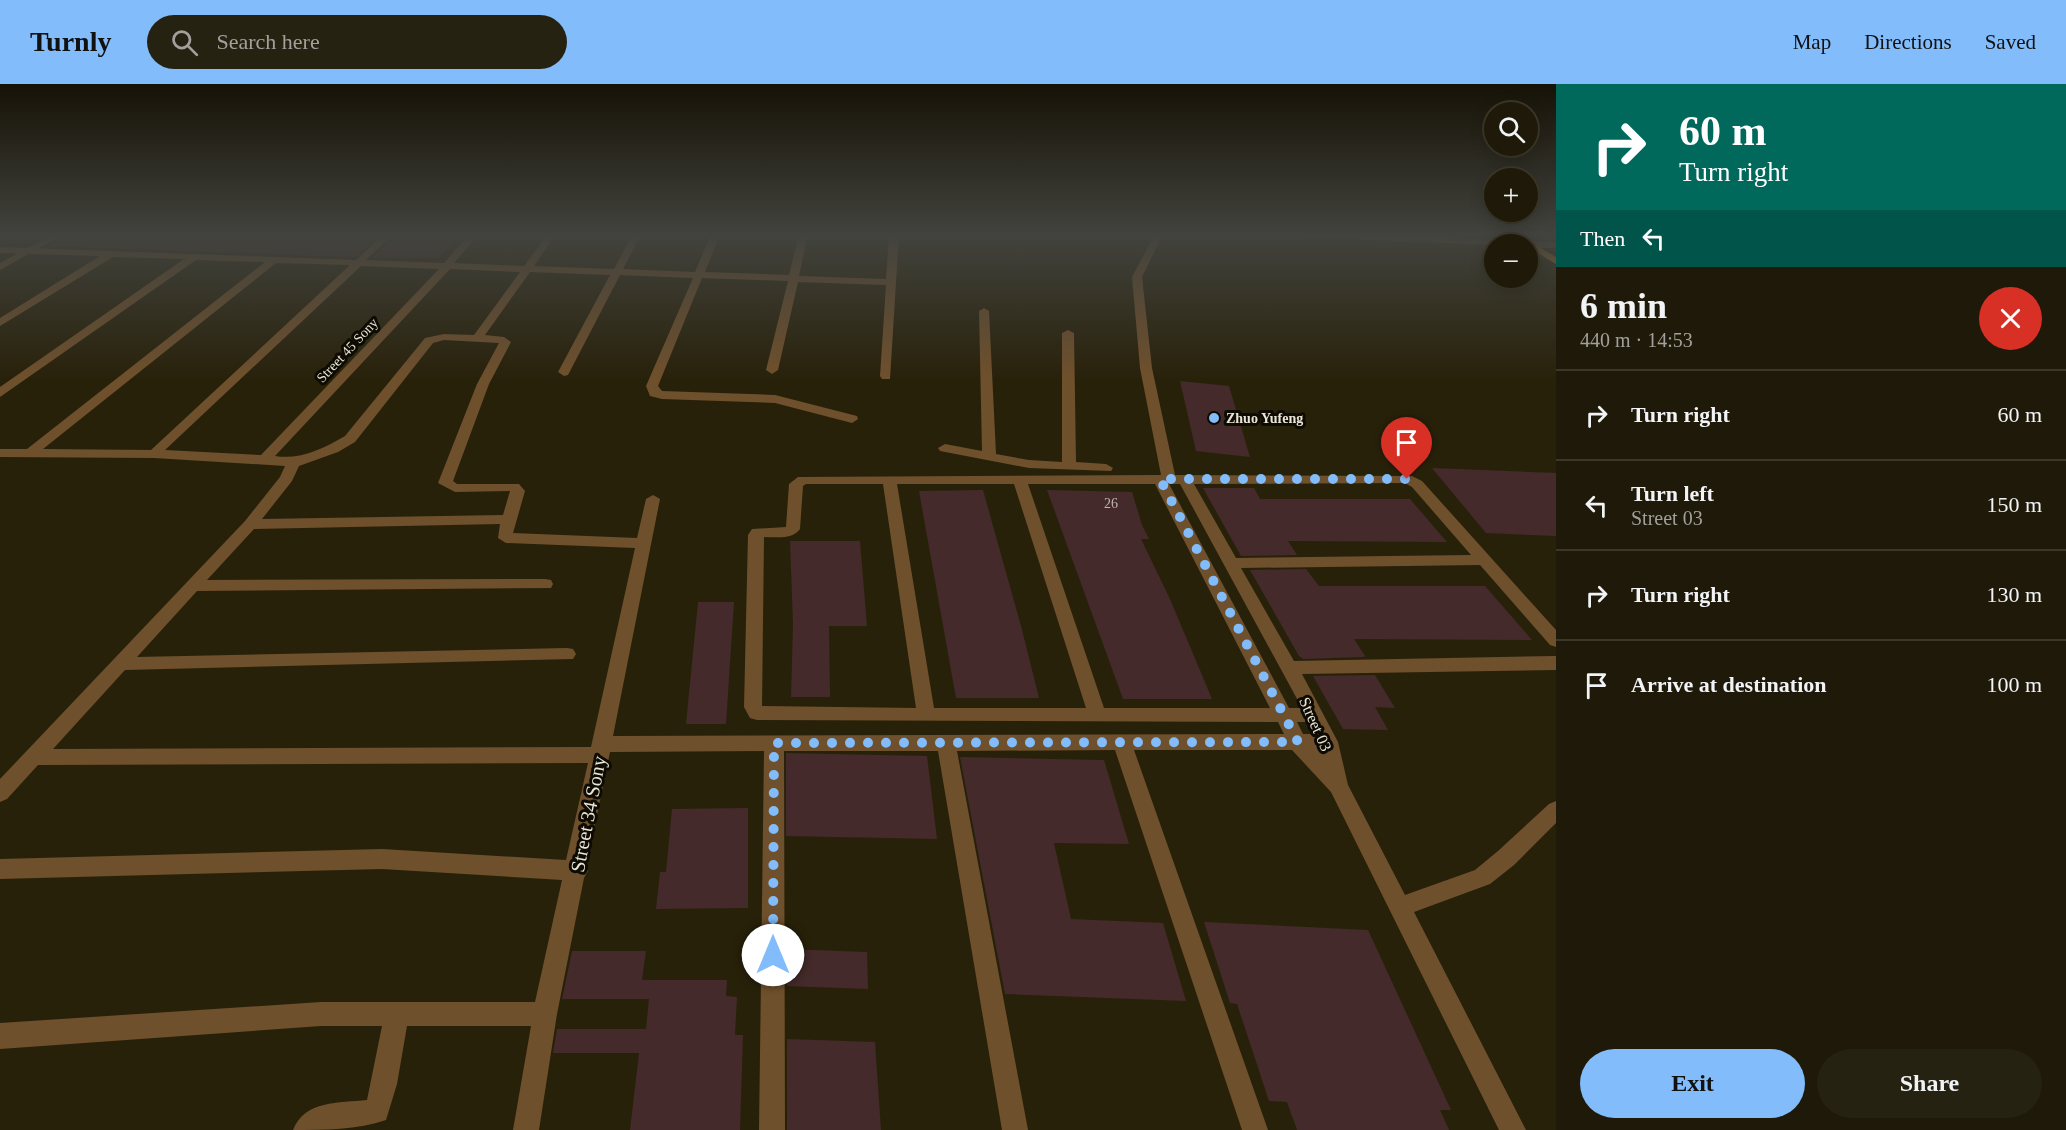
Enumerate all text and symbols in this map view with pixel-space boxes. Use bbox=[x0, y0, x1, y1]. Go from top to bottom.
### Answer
search box bbox=[147, 15, 567, 69]
text: Turnly bbox=[30, 26, 111, 57]
icon: search bbox=[168, 26, 201, 59]
text: Search here bbox=[216, 29, 320, 54]
text: Map bbox=[1793, 30, 1831, 54]
text: Directions bbox=[1864, 30, 1952, 54]
text: Saved bbox=[1985, 30, 2036, 54]
map controls bbox=[1484, 102, 1538, 288]
button: search bbox=[1484, 102, 1538, 156]
icon: right bbox=[1580, 108, 1658, 186]
text: 60 m bbox=[1679, 108, 1767, 154]
text: Turn right bbox=[1679, 157, 1788, 187]
button: + bbox=[1484, 168, 1538, 222]
icon: left bbox=[1637, 222, 1670, 255]
text: Then bbox=[1580, 226, 1625, 251]
button: − bbox=[1484, 234, 1538, 288]
text: 6 min bbox=[1580, 286, 1667, 326]
button: close bbox=[1979, 287, 2042, 350]
street label: Street 45 Sony bbox=[314, 315, 381, 386]
text: 440 m · 14:53 bbox=[1580, 329, 1693, 351]
icon: right bbox=[1580, 399, 1613, 432]
text: Turn right bbox=[1631, 402, 1730, 427]
text: 60 m bbox=[1997, 402, 2042, 427]
marker: Zhuo Yufeng bbox=[1207, 411, 1221, 425]
place label: Zhuo Yufeng bbox=[1226, 411, 1303, 426]
pin bbox=[1381, 417, 1432, 479]
icon: arrive bbox=[1390, 426, 1423, 459]
text: Turn left bbox=[1631, 481, 1714, 506]
icon: left bbox=[1580, 489, 1613, 522]
text: 150 m bbox=[1986, 492, 2042, 517]
house number: 26 bbox=[1104, 496, 1118, 511]
text: Street 03 bbox=[1631, 507, 1703, 529]
icon: right bbox=[1580, 579, 1613, 612]
text: Turn right bbox=[1631, 582, 1730, 607]
text: 130 m bbox=[1986, 582, 2042, 607]
icon: arrive bbox=[1580, 669, 1613, 702]
text: Arrive at destination bbox=[1631, 672, 1827, 697]
text: 100 m bbox=[1986, 672, 2042, 697]
street label: Street 03 bbox=[1296, 695, 1335, 754]
street label: Street 34 Sony bbox=[566, 754, 611, 874]
position arrow bbox=[741, 923, 805, 987]
button: Exit bbox=[1580, 1049, 1805, 1118]
button: Share bbox=[1817, 1049, 2042, 1118]

